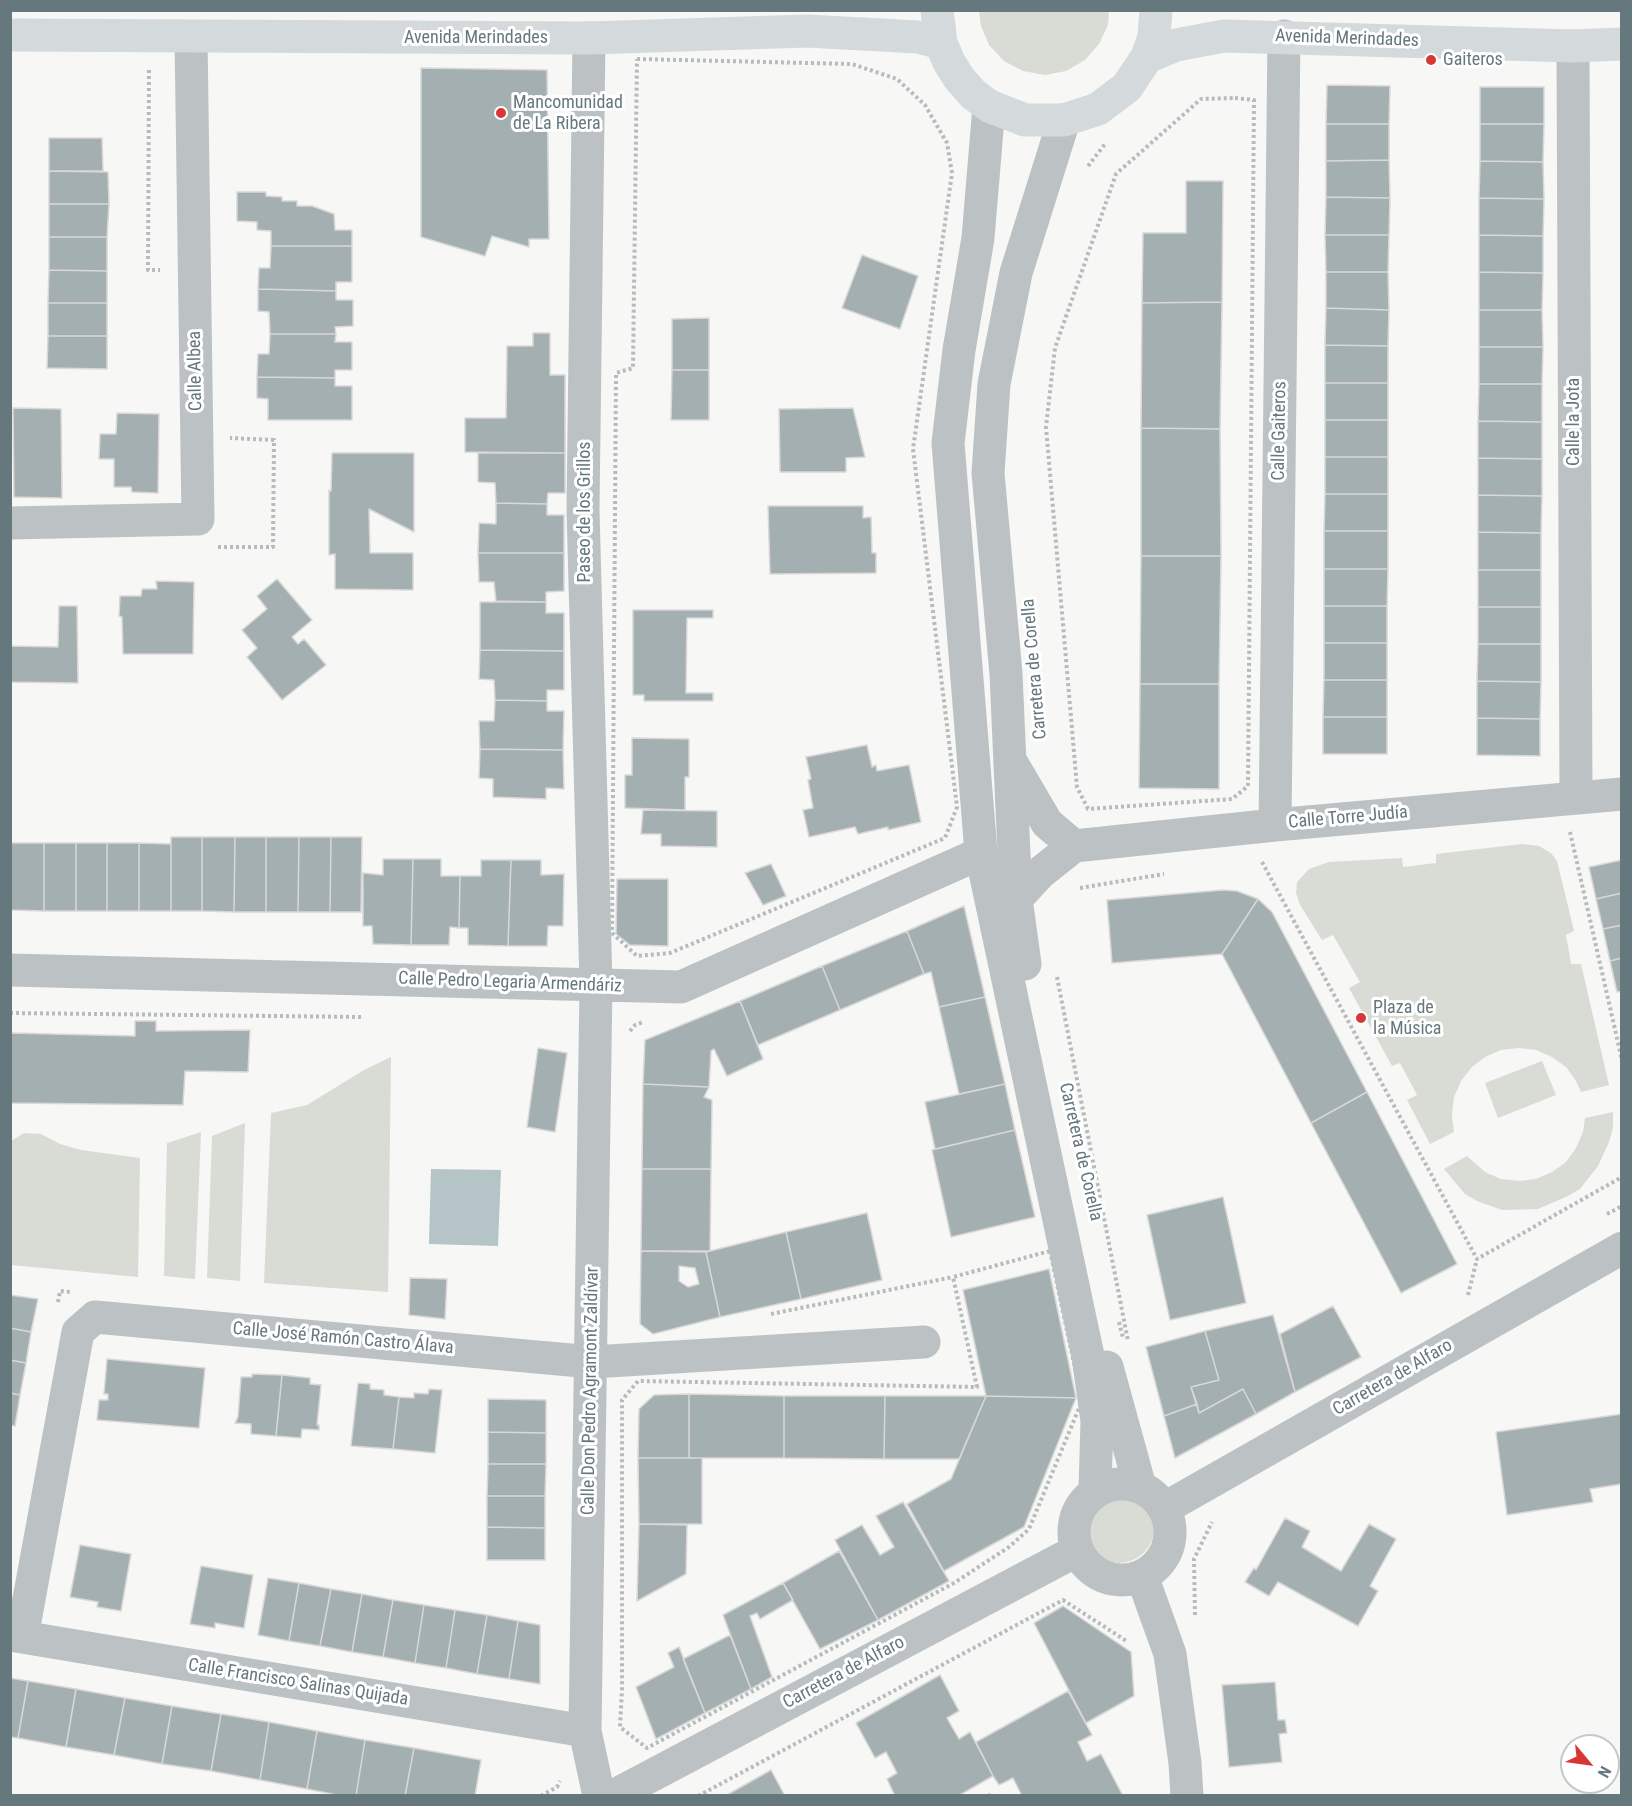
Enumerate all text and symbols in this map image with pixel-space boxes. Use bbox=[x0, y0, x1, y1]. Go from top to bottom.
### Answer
street label: Avenida Merindades bbox=[1275, 26, 1419, 52]
street label: Avenida Merindades bbox=[404, 27, 548, 49]
place label: Gaiteros bbox=[1443, 49, 1503, 71]
marker: Gaiteros bbox=[1424, 53, 1438, 67]
place label: Mancomunidad de La Ribera bbox=[513, 92, 623, 134]
marker: Mancomunidad de La Ribera bbox=[494, 106, 508, 120]
street label: Calle Albea bbox=[185, 331, 207, 411]
street label: Calle la Jota bbox=[1563, 378, 1585, 466]
street label: Calle Gaiteros bbox=[1268, 381, 1292, 481]
street label: Paseo de los Grillos bbox=[574, 441, 596, 583]
street label: Carretera de Corella bbox=[1018, 598, 1052, 740]
street label: Calle Torre Judía bbox=[1287, 802, 1409, 834]
street label: Calle Pedro Legaria Armendáriz bbox=[398, 968, 622, 998]
place label: Plaza de la Música bbox=[1373, 997, 1441, 1040]
marker: Plaza de la Música bbox=[1354, 1011, 1368, 1025]
street label: Carretera de Corella bbox=[1054, 1081, 1106, 1223]
street label: Calle Don Pedro Agramont Zaldívar bbox=[578, 1267, 604, 1515]
street label: Calle José Ramón Castro Álava bbox=[232, 1319, 454, 1359]
street label: Carretera de Alfaro bbox=[1329, 1335, 1457, 1421]
street label: Carretera de Alfaro bbox=[780, 1632, 908, 1714]
street label: Calle Francisco Salinas Quijada bbox=[186, 1655, 410, 1711]
north arrow bbox=[1560, 1734, 1620, 1794]
text: N bbox=[1594, 1763, 1615, 1781]

